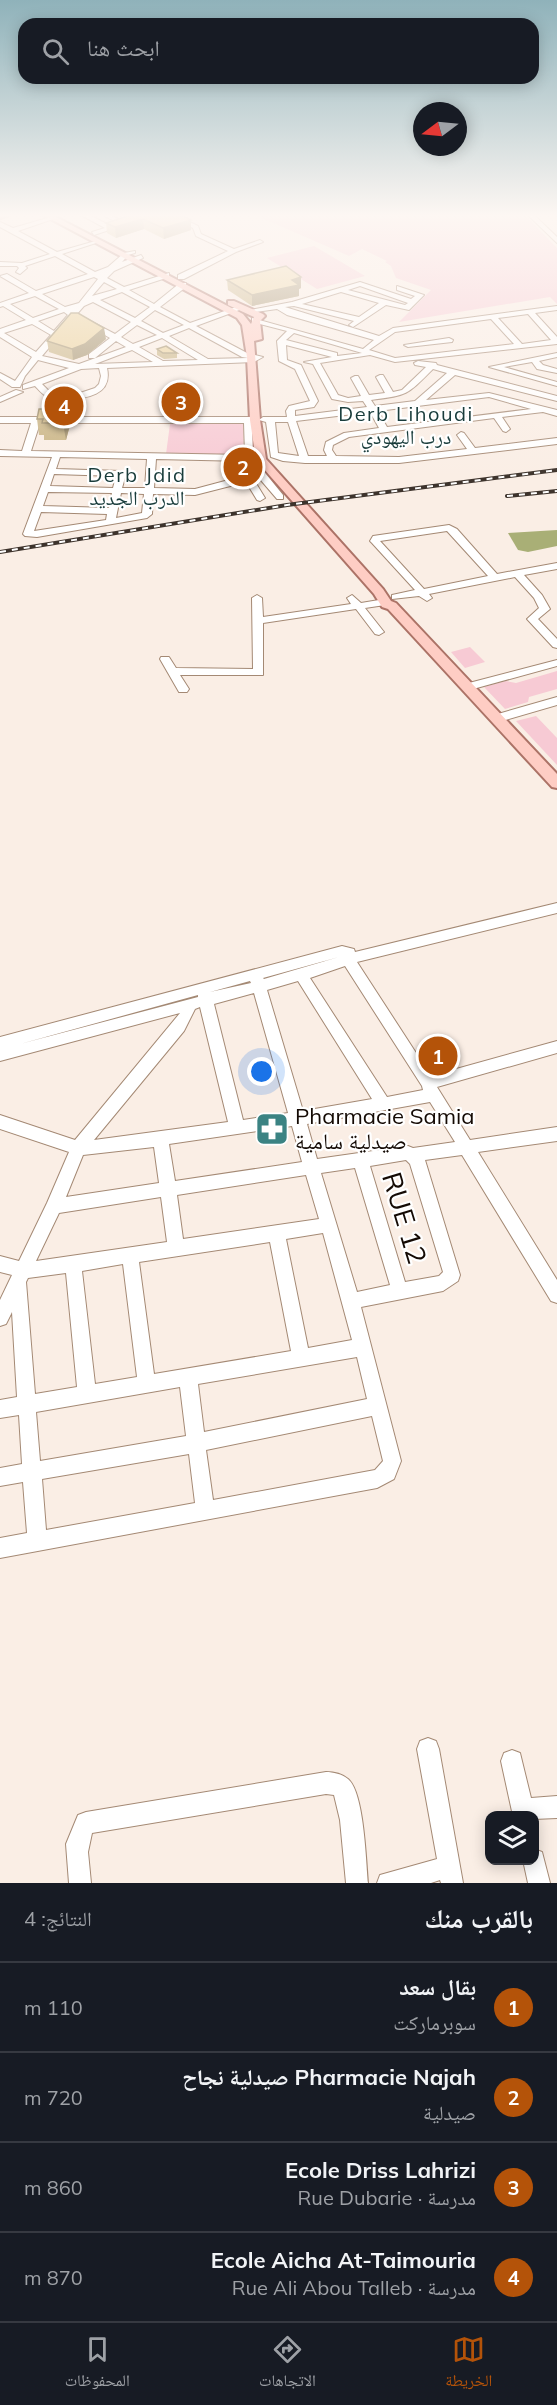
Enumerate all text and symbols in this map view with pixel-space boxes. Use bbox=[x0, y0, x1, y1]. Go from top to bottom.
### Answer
search box bbox=[18, 18, 539, 84]
text: ابحث هنا bbox=[87, 34, 160, 62]
icon: search bbox=[39, 35, 72, 68]
north arrow bbox=[413, 102, 467, 156]
pin: 3 bbox=[162, 380, 201, 424]
pin: 4 bbox=[44, 384, 84, 428]
district label: Derb Lihoudi درب اليهودي bbox=[338, 401, 474, 453]
pin: 2 bbox=[224, 444, 262, 490]
district label: Derb Jdid الدرب الجديد bbox=[87, 462, 187, 510]
pin: 1 bbox=[418, 1034, 458, 1078]
your location bbox=[247, 1057, 276, 1086]
place label: Pharmacie Samia صيدلية سامية bbox=[295, 1102, 474, 1155]
pharmacy icon: Pharmacie Samia صيدلية سامية bbox=[254, 1111, 290, 1147]
street label: RUE 12 bbox=[375, 1168, 435, 1267]
map controls bbox=[485, 1811, 539, 1865]
button: layers bbox=[485, 1811, 539, 1865]
text: بالقرب منك bbox=[424, 1902, 533, 1935]
text: النتائج: 4 bbox=[24, 1906, 92, 1931]
text: بقال سعد bbox=[399, 1973, 476, 2001]
text: 110 m bbox=[24, 1995, 83, 2020]
text: 1 bbox=[508, 1995, 520, 2020]
text: سوبرماركت bbox=[393, 2010, 476, 2035]
text: Pharmacie Najah صيدلية نجاح bbox=[182, 2063, 476, 2091]
text: 720 m bbox=[24, 2085, 83, 2110]
text: 2 bbox=[508, 2085, 520, 2110]
text: صيدلية bbox=[423, 2100, 476, 2125]
text: Ecole Driss Lahrizi bbox=[285, 2156, 476, 2184]
text: 860 m bbox=[24, 2175, 83, 2200]
text: 3 bbox=[508, 2175, 520, 2200]
text: مدرسة · Rue Dubarie bbox=[298, 2185, 476, 2210]
text: Ecole Aicha At-Taimouria bbox=[211, 2246, 476, 2274]
text: 870 m bbox=[24, 2265, 83, 2290]
text: 4 bbox=[508, 2265, 520, 2290]
text: مدرسة · Rue Ali Abou Talleb bbox=[232, 2275, 476, 2300]
tab: المحفوظات bbox=[65, 2333, 130, 2396]
tab: الاتجاهات bbox=[259, 2333, 316, 2396]
tab: الخريطة bbox=[445, 2333, 492, 2396]

